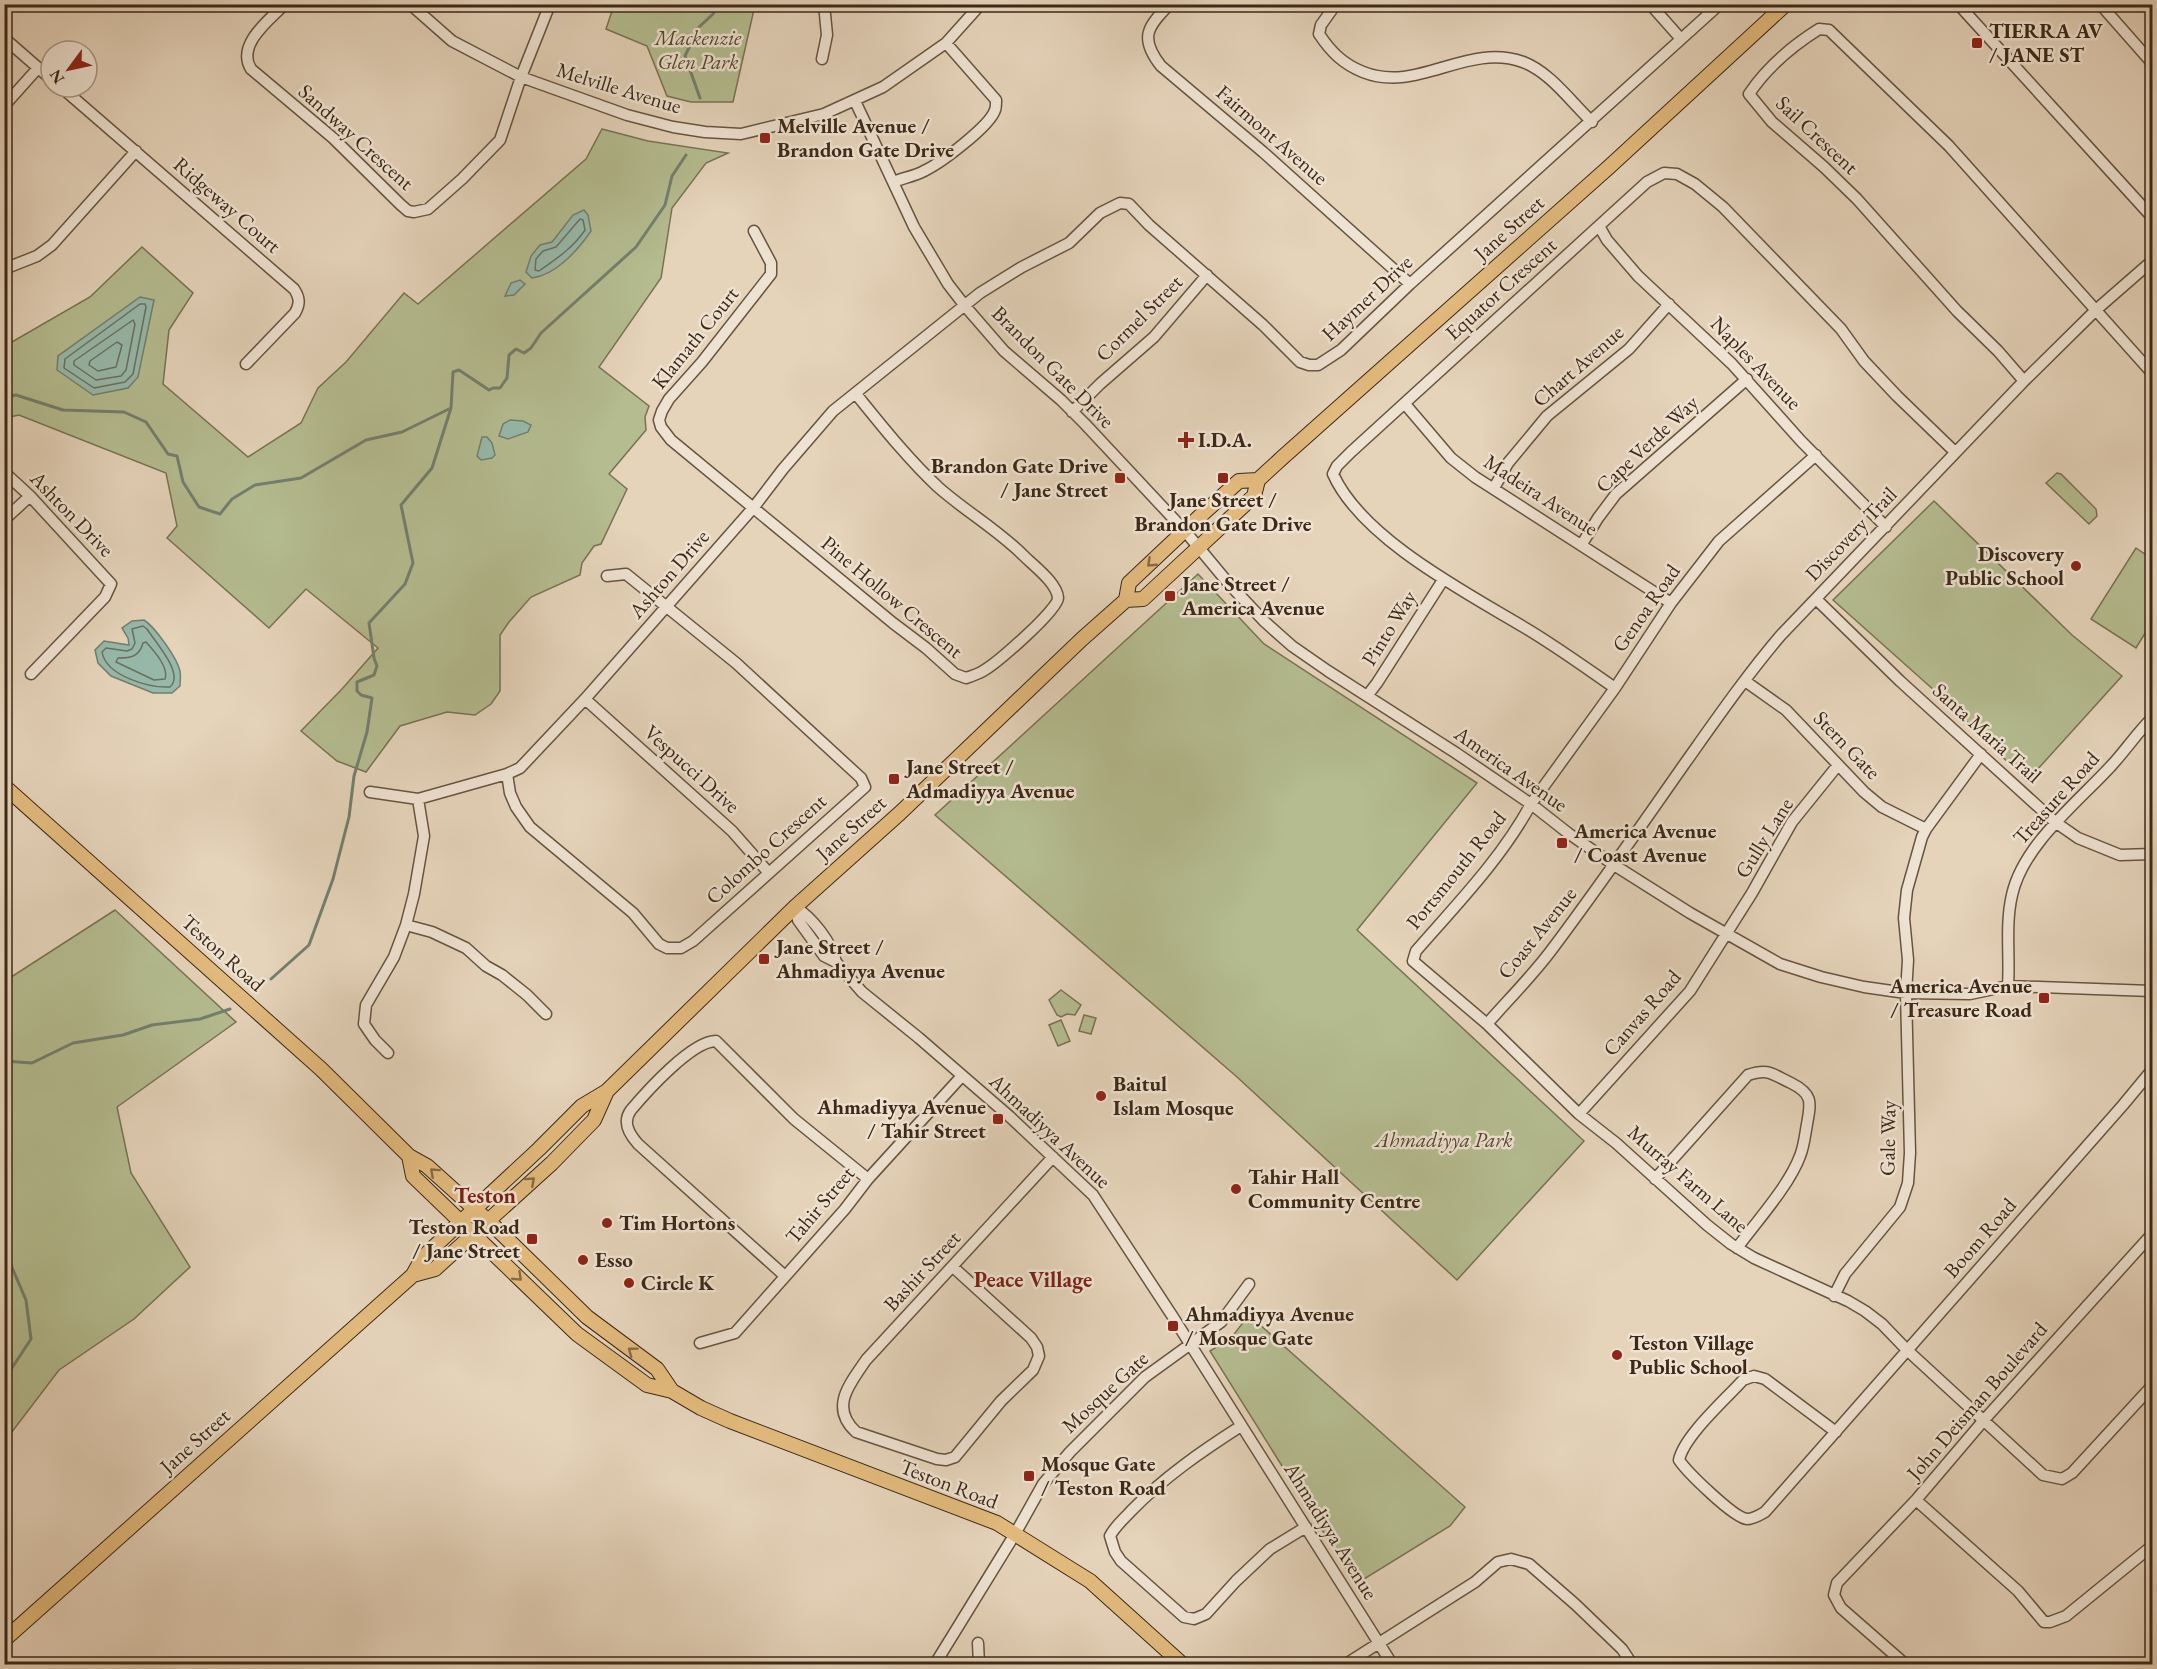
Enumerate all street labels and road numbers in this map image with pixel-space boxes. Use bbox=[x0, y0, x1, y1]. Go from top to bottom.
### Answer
street label: Melville Avenue bbox=[554, 56, 685, 119]
street label: Sandway Crescent bbox=[293, 78, 420, 196]
street label: Fairmont Avenue bbox=[1211, 79, 1334, 191]
street label: Sail Crescent bbox=[1770, 89, 1865, 180]
street label: Ridgeway Court bbox=[168, 151, 287, 259]
street label: Jane Street bbox=[1467, 189, 1550, 267]
street label: Equator Crescent bbox=[1439, 231, 1562, 346]
street label: Haymer Drive bbox=[1315, 249, 1418, 347]
street label: Cormel Street bbox=[1089, 268, 1188, 367]
street label: Klamath Court bbox=[645, 281, 744, 394]
street label: Brandon Gate Drive bbox=[986, 300, 1120, 434]
street label: Naples Avenue bbox=[1705, 310, 1808, 415]
street label: Chart Avenue bbox=[1526, 319, 1629, 413]
street label: Cape Verde Way bbox=[1589, 388, 1704, 498]
street label: Madeira Avenue bbox=[1479, 448, 1603, 541]
street label: Ashton Drive bbox=[24, 464, 120, 562]
street label: Discovery Trail bbox=[1799, 481, 1902, 586]
street label: Ashton Drive bbox=[622, 524, 715, 625]
street label: Pine Hollow Crescent bbox=[816, 529, 969, 664]
street label: Genoa Road bbox=[1606, 558, 1686, 657]
street label: Pinto Way bbox=[1355, 584, 1423, 670]
street label: Santa Maria Trail bbox=[1927, 677, 2047, 789]
street label: Stern Gate bbox=[1808, 705, 1887, 785]
street label: Vespucci Drive bbox=[639, 719, 746, 819]
street label: America Avenue bbox=[1449, 719, 1573, 818]
street label: Treasure Road bbox=[2007, 745, 2105, 850]
street label: Colombo Crescent bbox=[700, 787, 832, 910]
street label: Jane Street bbox=[809, 789, 892, 867]
street label: Gully Lane bbox=[1728, 793, 1799, 883]
street label: Portsmouth Road bbox=[1400, 805, 1512, 934]
street label: Coast Avenue bbox=[1491, 881, 1582, 984]
street label: Teston Road bbox=[176, 908, 271, 997]
street label: Canvas Road bbox=[1597, 964, 1687, 1062]
street label: Ahmadiyya Avenue bbox=[983, 1067, 1117, 1194]
street label: Gale Way bbox=[1873, 1099, 1902, 1176]
street label: Murray Farm Lane bbox=[1622, 1119, 1754, 1239]
street label: Tahir Street bbox=[779, 1160, 860, 1249]
street label: Boom Road bbox=[1937, 1192, 2022, 1283]
street label: Bashir Street bbox=[877, 1224, 966, 1317]
street label: John Deisman Boulevard bbox=[1899, 1316, 2053, 1487]
street label: Mosque Gate bbox=[1056, 1345, 1154, 1439]
street label: Jane Street bbox=[153, 1402, 236, 1480]
street label: Teston Road bbox=[896, 1452, 1002, 1515]
street label: Ahmadiyya Avenue bbox=[1278, 1456, 1384, 1604]

